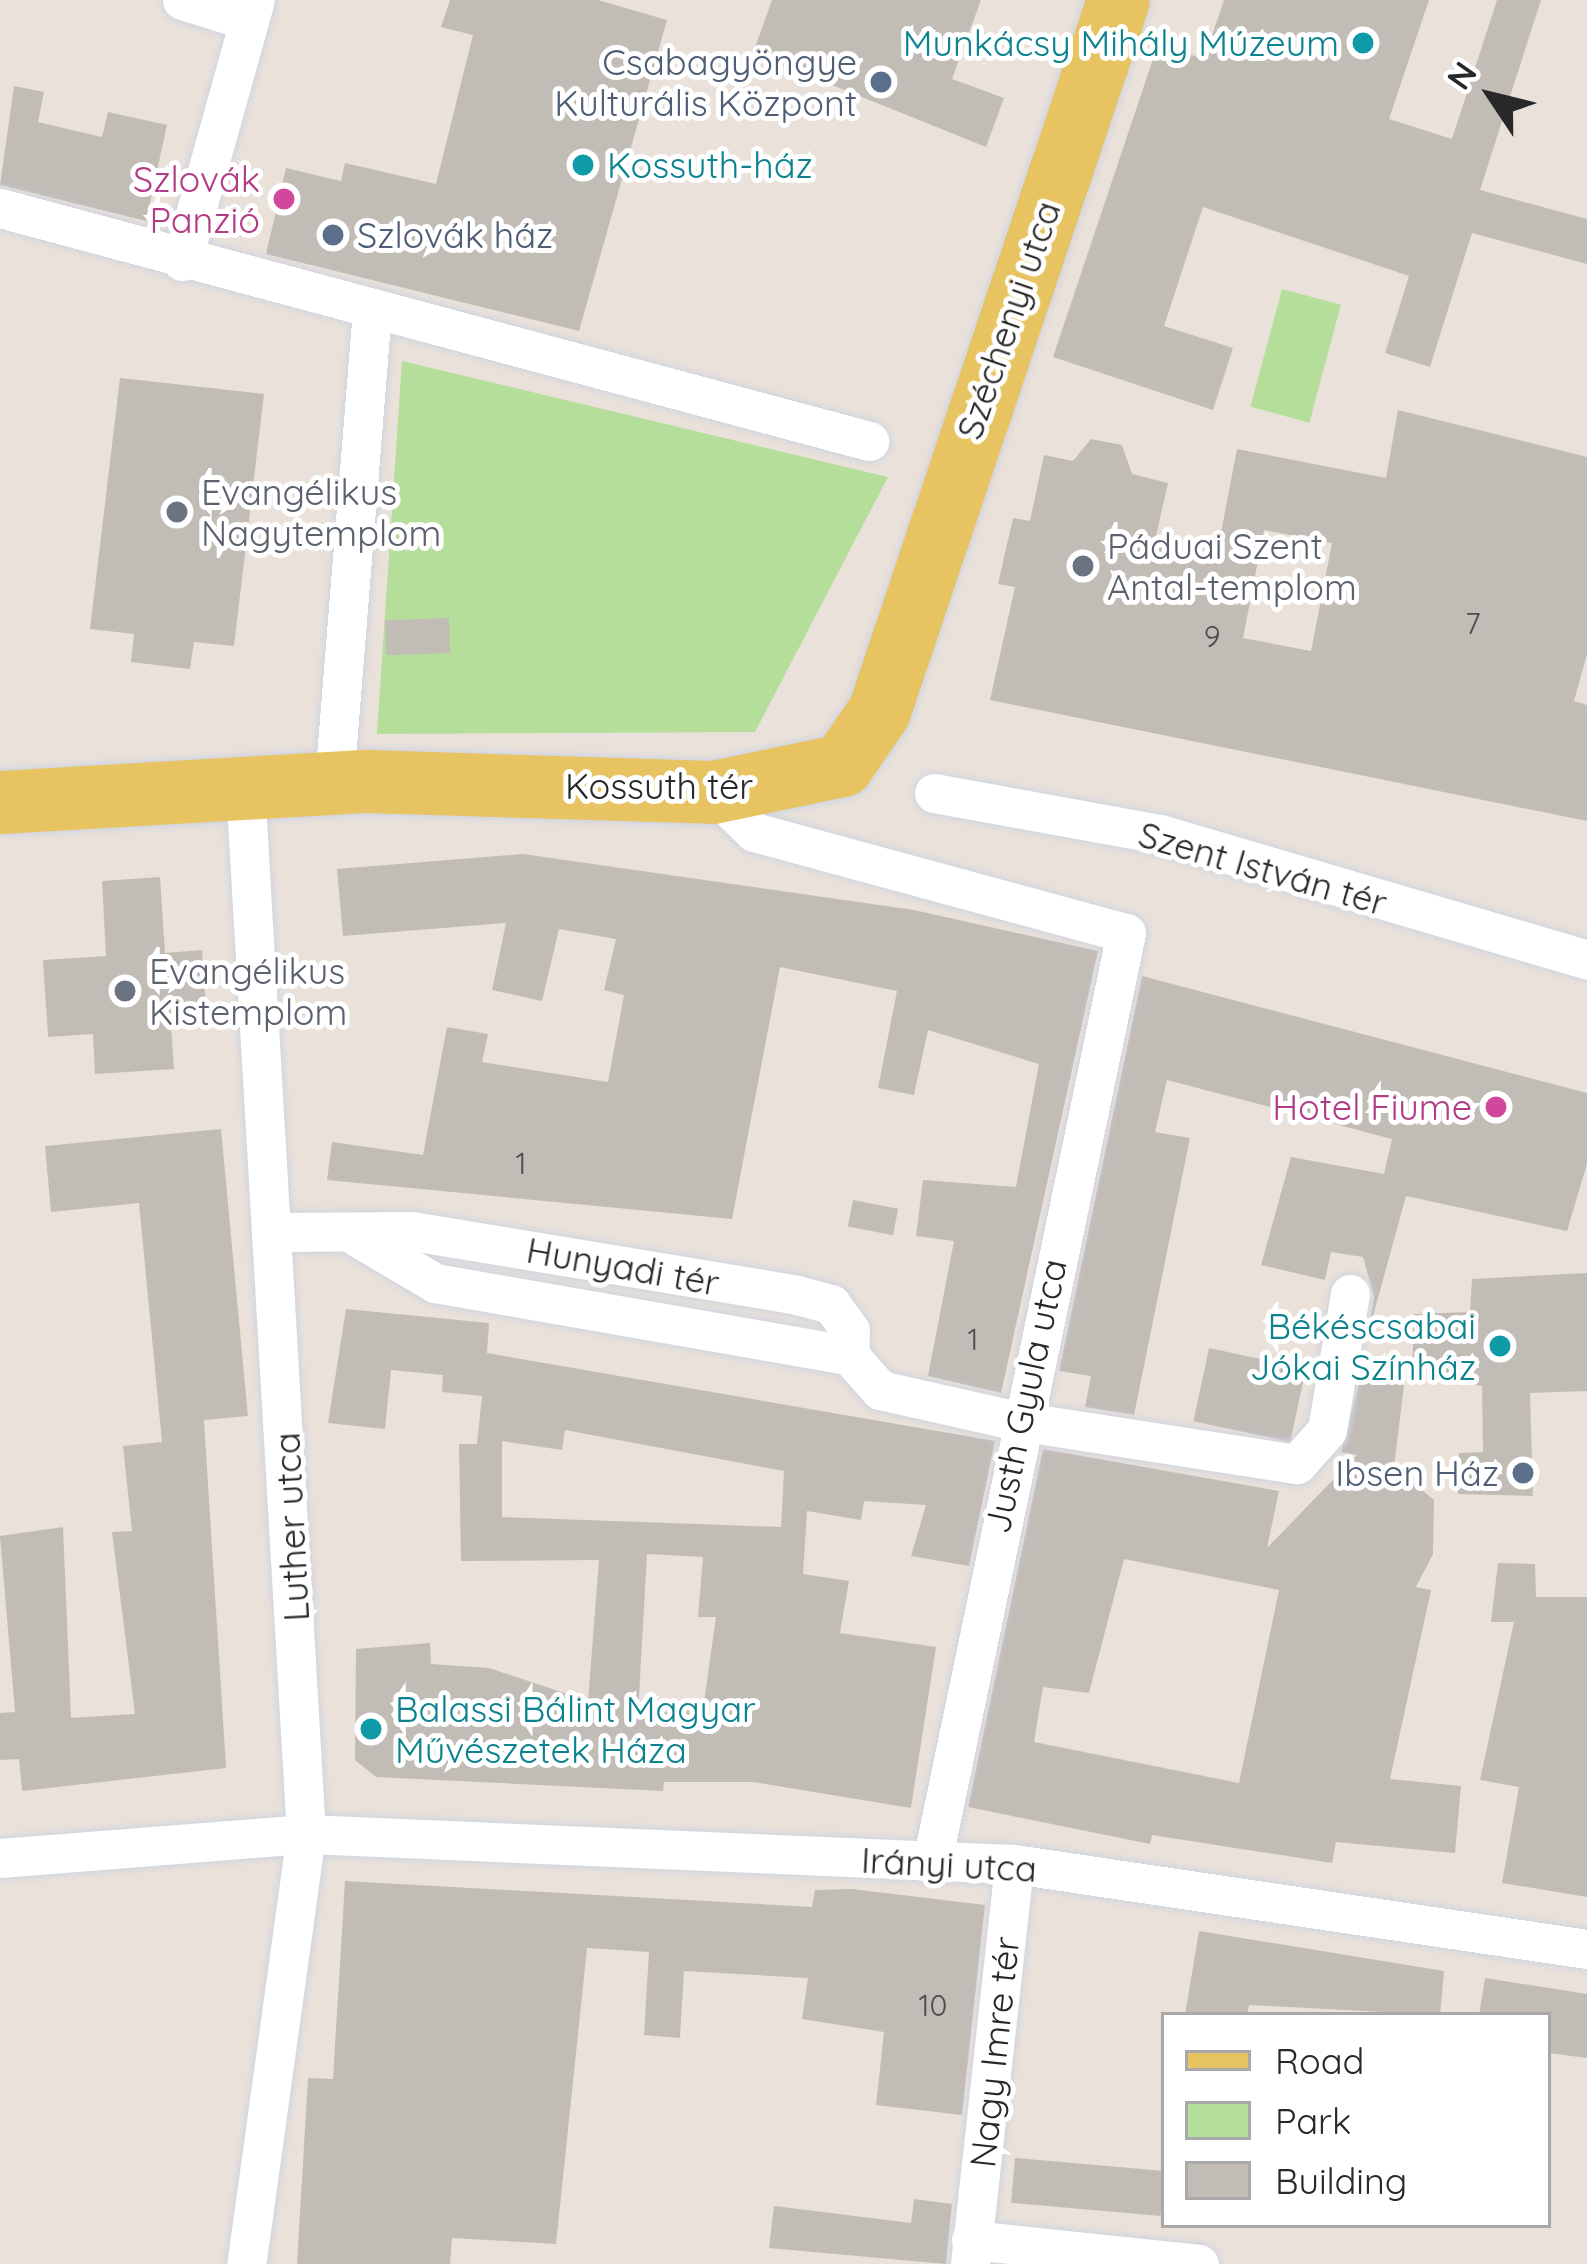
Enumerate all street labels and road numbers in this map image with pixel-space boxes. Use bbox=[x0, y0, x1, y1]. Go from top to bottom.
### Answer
street label: Széchenyi utca bbox=[947, 196, 1069, 444]
street label: Kossuth tér bbox=[565, 764, 753, 808]
street label: Szent István tér bbox=[1134, 812, 1392, 924]
street label: Hunyadi tér bbox=[523, 1228, 723, 1304]
street label: Justh Gyula utca bbox=[975, 1255, 1075, 1537]
street label: Luther utca bbox=[264, 1431, 318, 1623]
street label: Irányi utca bbox=[860, 1838, 1038, 1890]
street label: Nagy Imre tér bbox=[960, 1934, 1028, 2170]

